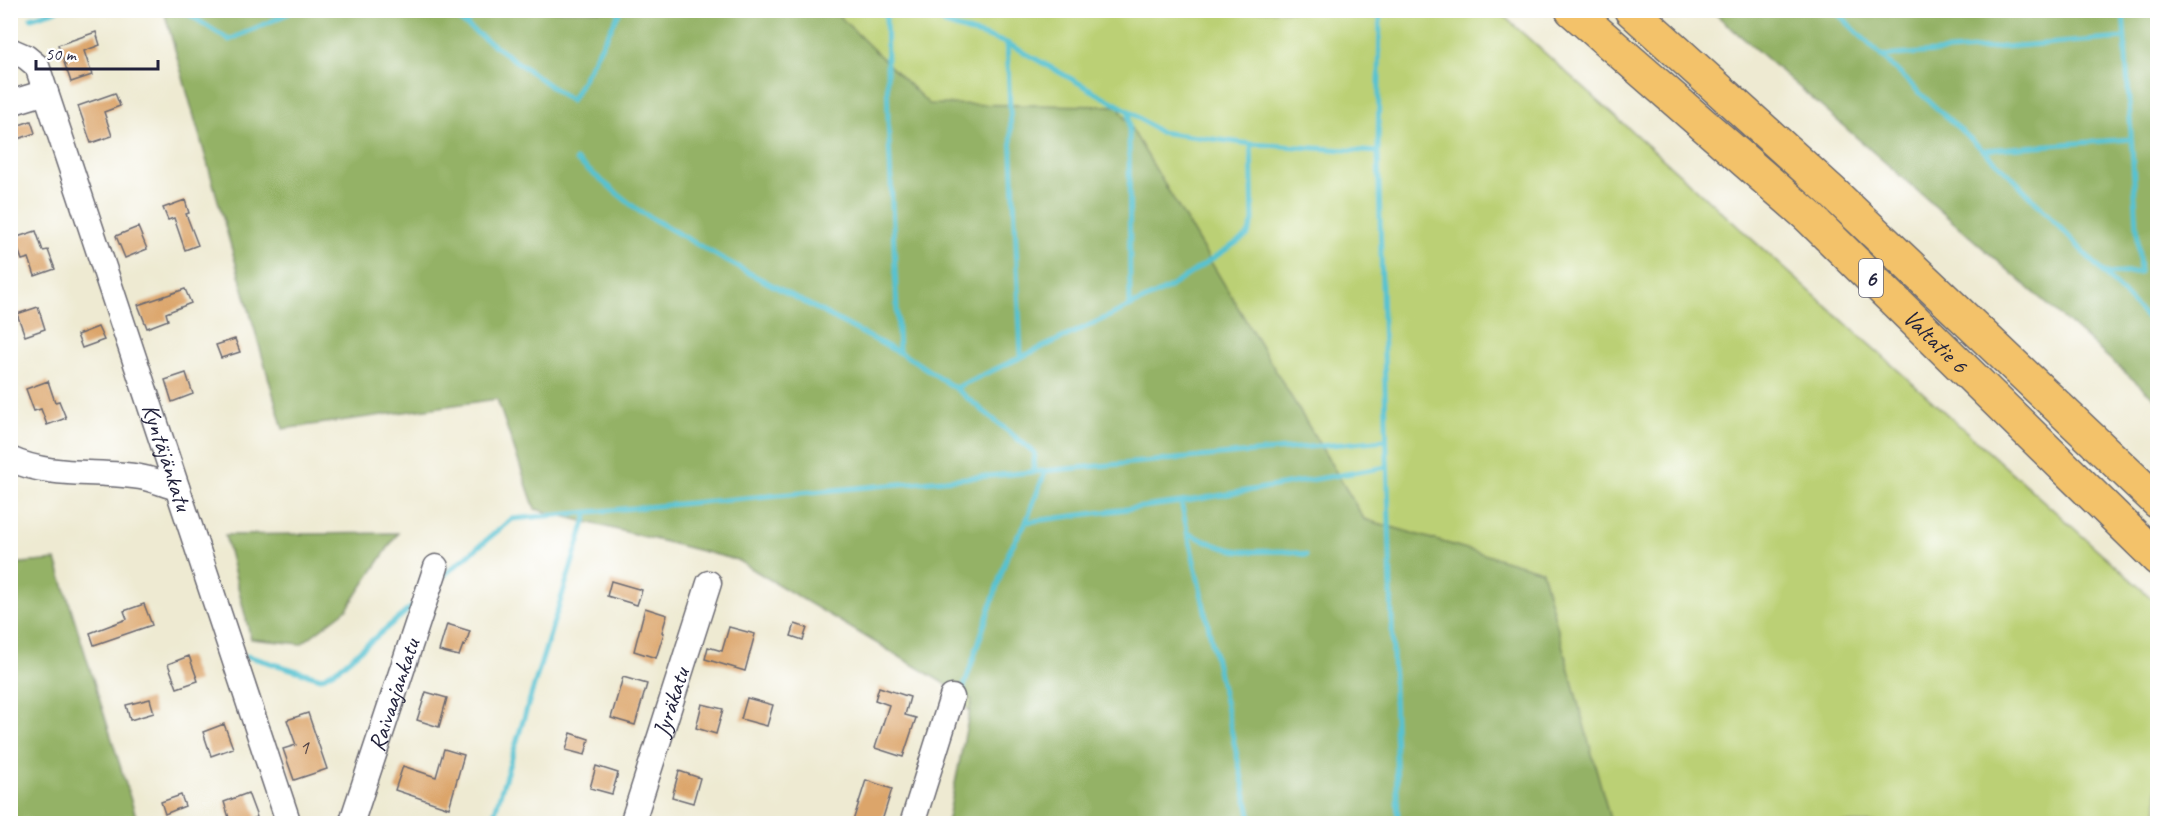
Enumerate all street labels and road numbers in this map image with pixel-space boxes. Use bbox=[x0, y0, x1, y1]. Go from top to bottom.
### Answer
road number: 6 bbox=[1859, 259, 1883, 297]
street label: Valtatie 6 bbox=[1897, 303, 1975, 381]
street label: Kyntäjänkatu bbox=[135, 400, 199, 517]
street label: Raivaajankatu bbox=[361, 633, 427, 755]
street label: Jyräkatu bbox=[646, 662, 697, 741]

